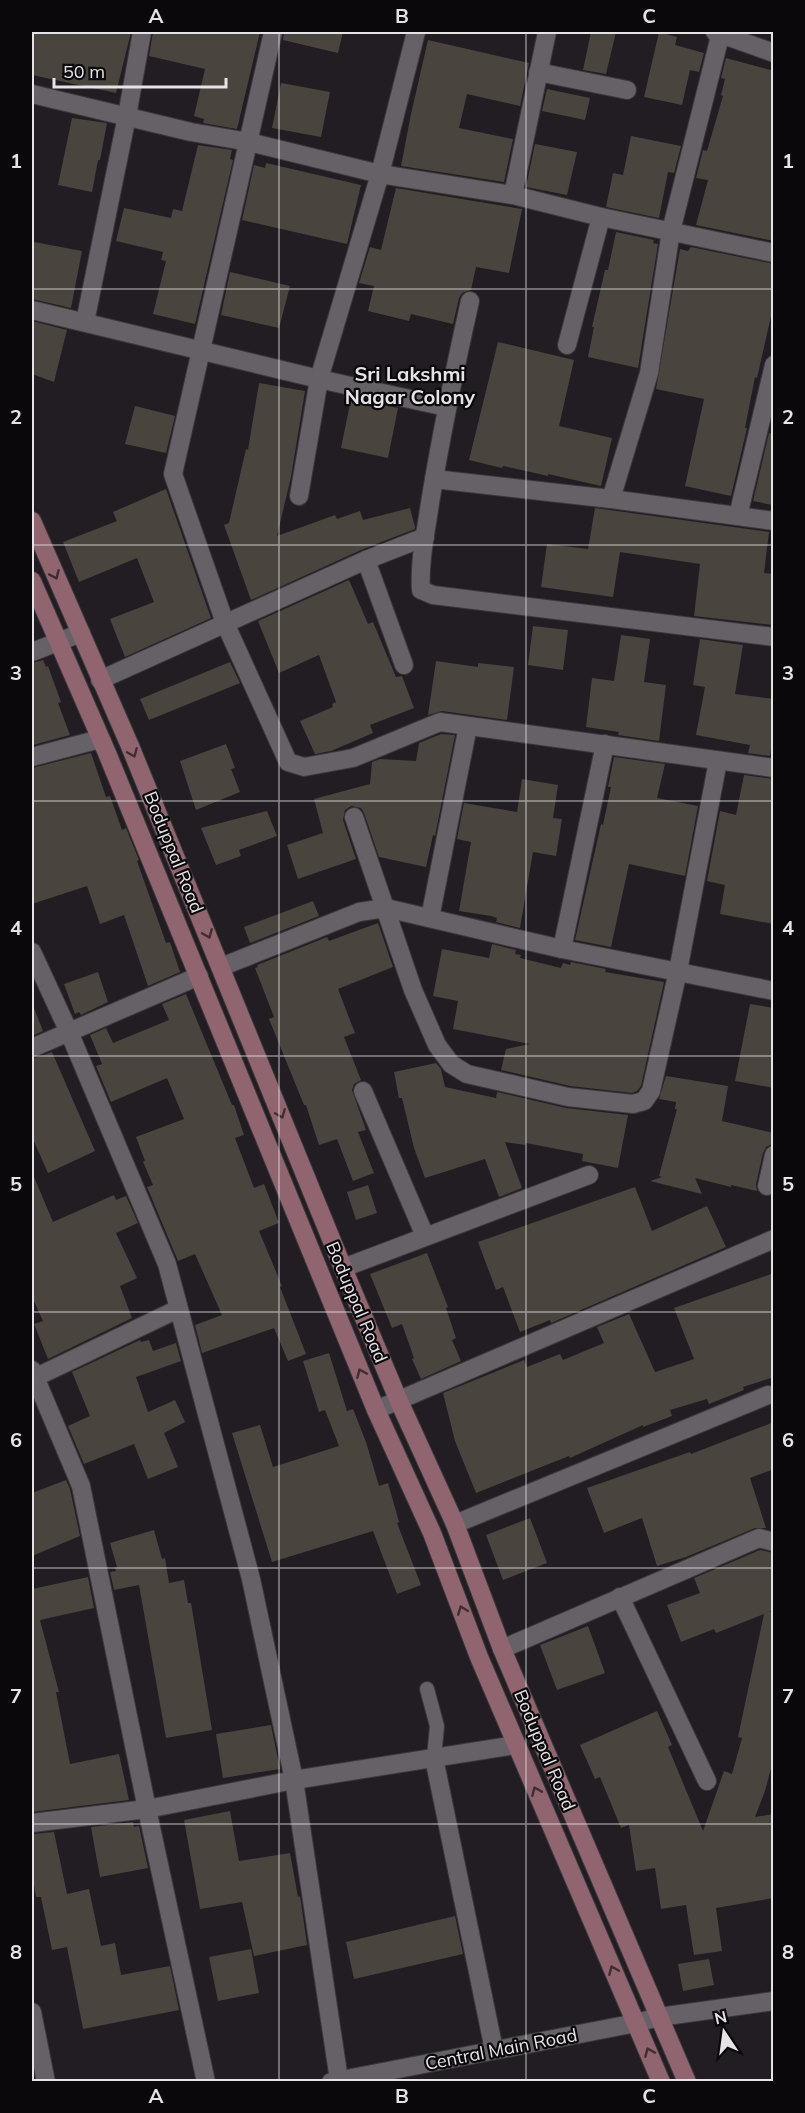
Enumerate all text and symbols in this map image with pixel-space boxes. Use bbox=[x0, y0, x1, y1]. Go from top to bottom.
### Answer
text: A bbox=[149, 3, 164, 28]
text: B bbox=[395, 3, 409, 28]
text: C bbox=[642, 3, 656, 28]
scale bar bbox=[54, 51, 226, 89]
text: 50 m bbox=[63, 60, 105, 83]
text: 1 bbox=[10, 148, 22, 173]
text: 1 bbox=[782, 148, 794, 173]
district label: Sri Lakshmi Nagar Colony bbox=[345, 361, 475, 409]
text: 2 bbox=[10, 404, 22, 429]
text: 2 bbox=[782, 404, 794, 429]
one-way arrow bbox=[48, 568, 60, 579]
text: 3 bbox=[10, 660, 22, 685]
text: 3 bbox=[782, 660, 794, 685]
one-way arrow bbox=[126, 747, 138, 758]
street label: Boduppal Road bbox=[139, 788, 209, 916]
text: 4 bbox=[10, 915, 22, 940]
text: 4 bbox=[782, 915, 794, 940]
one-way arrow bbox=[201, 927, 213, 938]
one-way arrow bbox=[274, 1108, 286, 1119]
text: 5 bbox=[10, 1171, 22, 1196]
text: 5 bbox=[782, 1171, 794, 1196]
street label: Boduppal Road bbox=[321, 1238, 393, 1366]
one-way arrow bbox=[356, 1368, 368, 1379]
text: 6 bbox=[10, 1427, 22, 1452]
text: 6 bbox=[782, 1427, 794, 1452]
one-way arrow bbox=[456, 1606, 469, 1616]
text: 7 bbox=[10, 1683, 22, 1708]
text: 7 bbox=[782, 1683, 794, 1708]
street label: Boduppal Road bbox=[509, 1686, 581, 1814]
one-way arrow bbox=[531, 1786, 543, 1797]
text: 8 bbox=[10, 1939, 22, 1964]
text: 8 bbox=[782, 1939, 794, 1964]
one-way arrow bbox=[608, 1965, 620, 1976]
north arrow bbox=[694, 2002, 754, 2062]
text: N bbox=[712, 2006, 729, 2028]
street label: Central Main Road bbox=[423, 2023, 579, 2075]
one-way arrow bbox=[644, 2048, 656, 2059]
text: A bbox=[149, 2083, 164, 2108]
text: B bbox=[395, 2083, 409, 2108]
text: C bbox=[642, 2083, 656, 2108]

